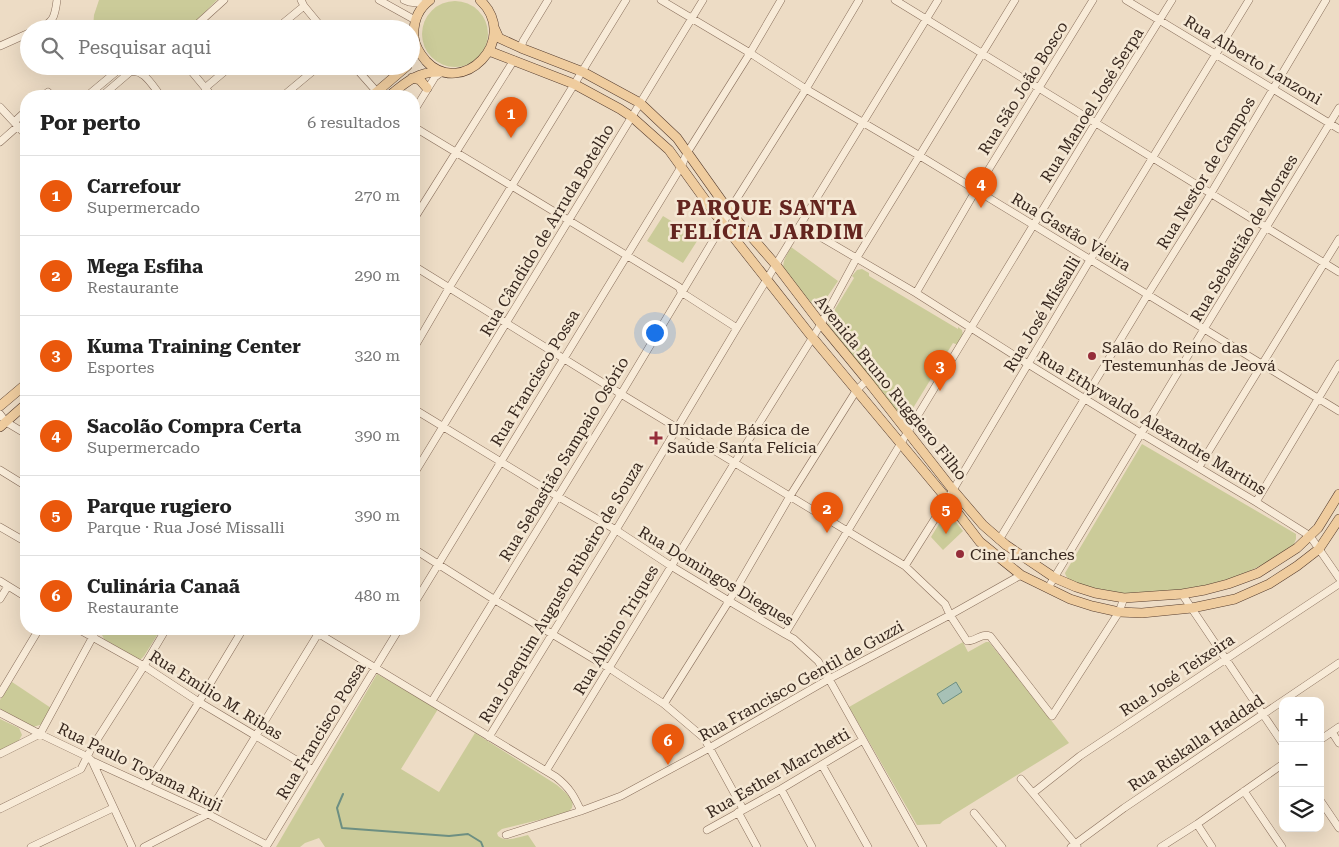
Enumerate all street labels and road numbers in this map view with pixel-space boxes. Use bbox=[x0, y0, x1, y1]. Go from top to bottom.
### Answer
street label: Rua Alberto Lanzoni bbox=[1181, 11, 1325, 109]
street label: Rua São João Bosco bbox=[974, 18, 1072, 158]
street label: Rua Manoel José Serpa bbox=[1037, 24, 1148, 186]
street label: Rua Nestor de Campos bbox=[1153, 93, 1259, 253]
street label: Rua Cândido de Arruda Botelho bbox=[476, 120, 618, 339]
street label: Rua Sebastião de Moraes bbox=[1187, 151, 1302, 325]
street label: Rua Gastão Vieira bbox=[1008, 189, 1134, 275]
street label: Rua José Missalli bbox=[1000, 253, 1084, 375]
street label: Avenida Bruno Ruggiero Filho bbox=[811, 292, 971, 484]
street label: Rua Francisco Possa bbox=[487, 306, 584, 450]
street label: Rua Ethywaldo Alexandre Martins bbox=[1034, 347, 1270, 499]
street label: Rua Sebastião Sampaio Osório bbox=[495, 353, 633, 565]
street label: Rua Joaquim Augusto Ribeiro de Souza bbox=[475, 457, 647, 726]
street label: Rua Domingos Diegues bbox=[635, 522, 797, 630]
street label: Rua Albino Triques bbox=[570, 561, 663, 698]
street label: Rua Francisco Gentil de Guzzi bbox=[695, 617, 907, 745]
street label: Rua José Teixeira bbox=[1116, 629, 1238, 720]
street label: Rua Emilio M. Ribas bbox=[146, 646, 286, 744]
street label: Rua Francisco Possa bbox=[273, 659, 370, 803]
street label: Rua Riskalla Haddad bbox=[1125, 691, 1267, 795]
street label: Rua Paulo Toyama Riuji bbox=[54, 719, 226, 815]
street label: Rua Esther Marchetti bbox=[703, 724, 853, 822]

